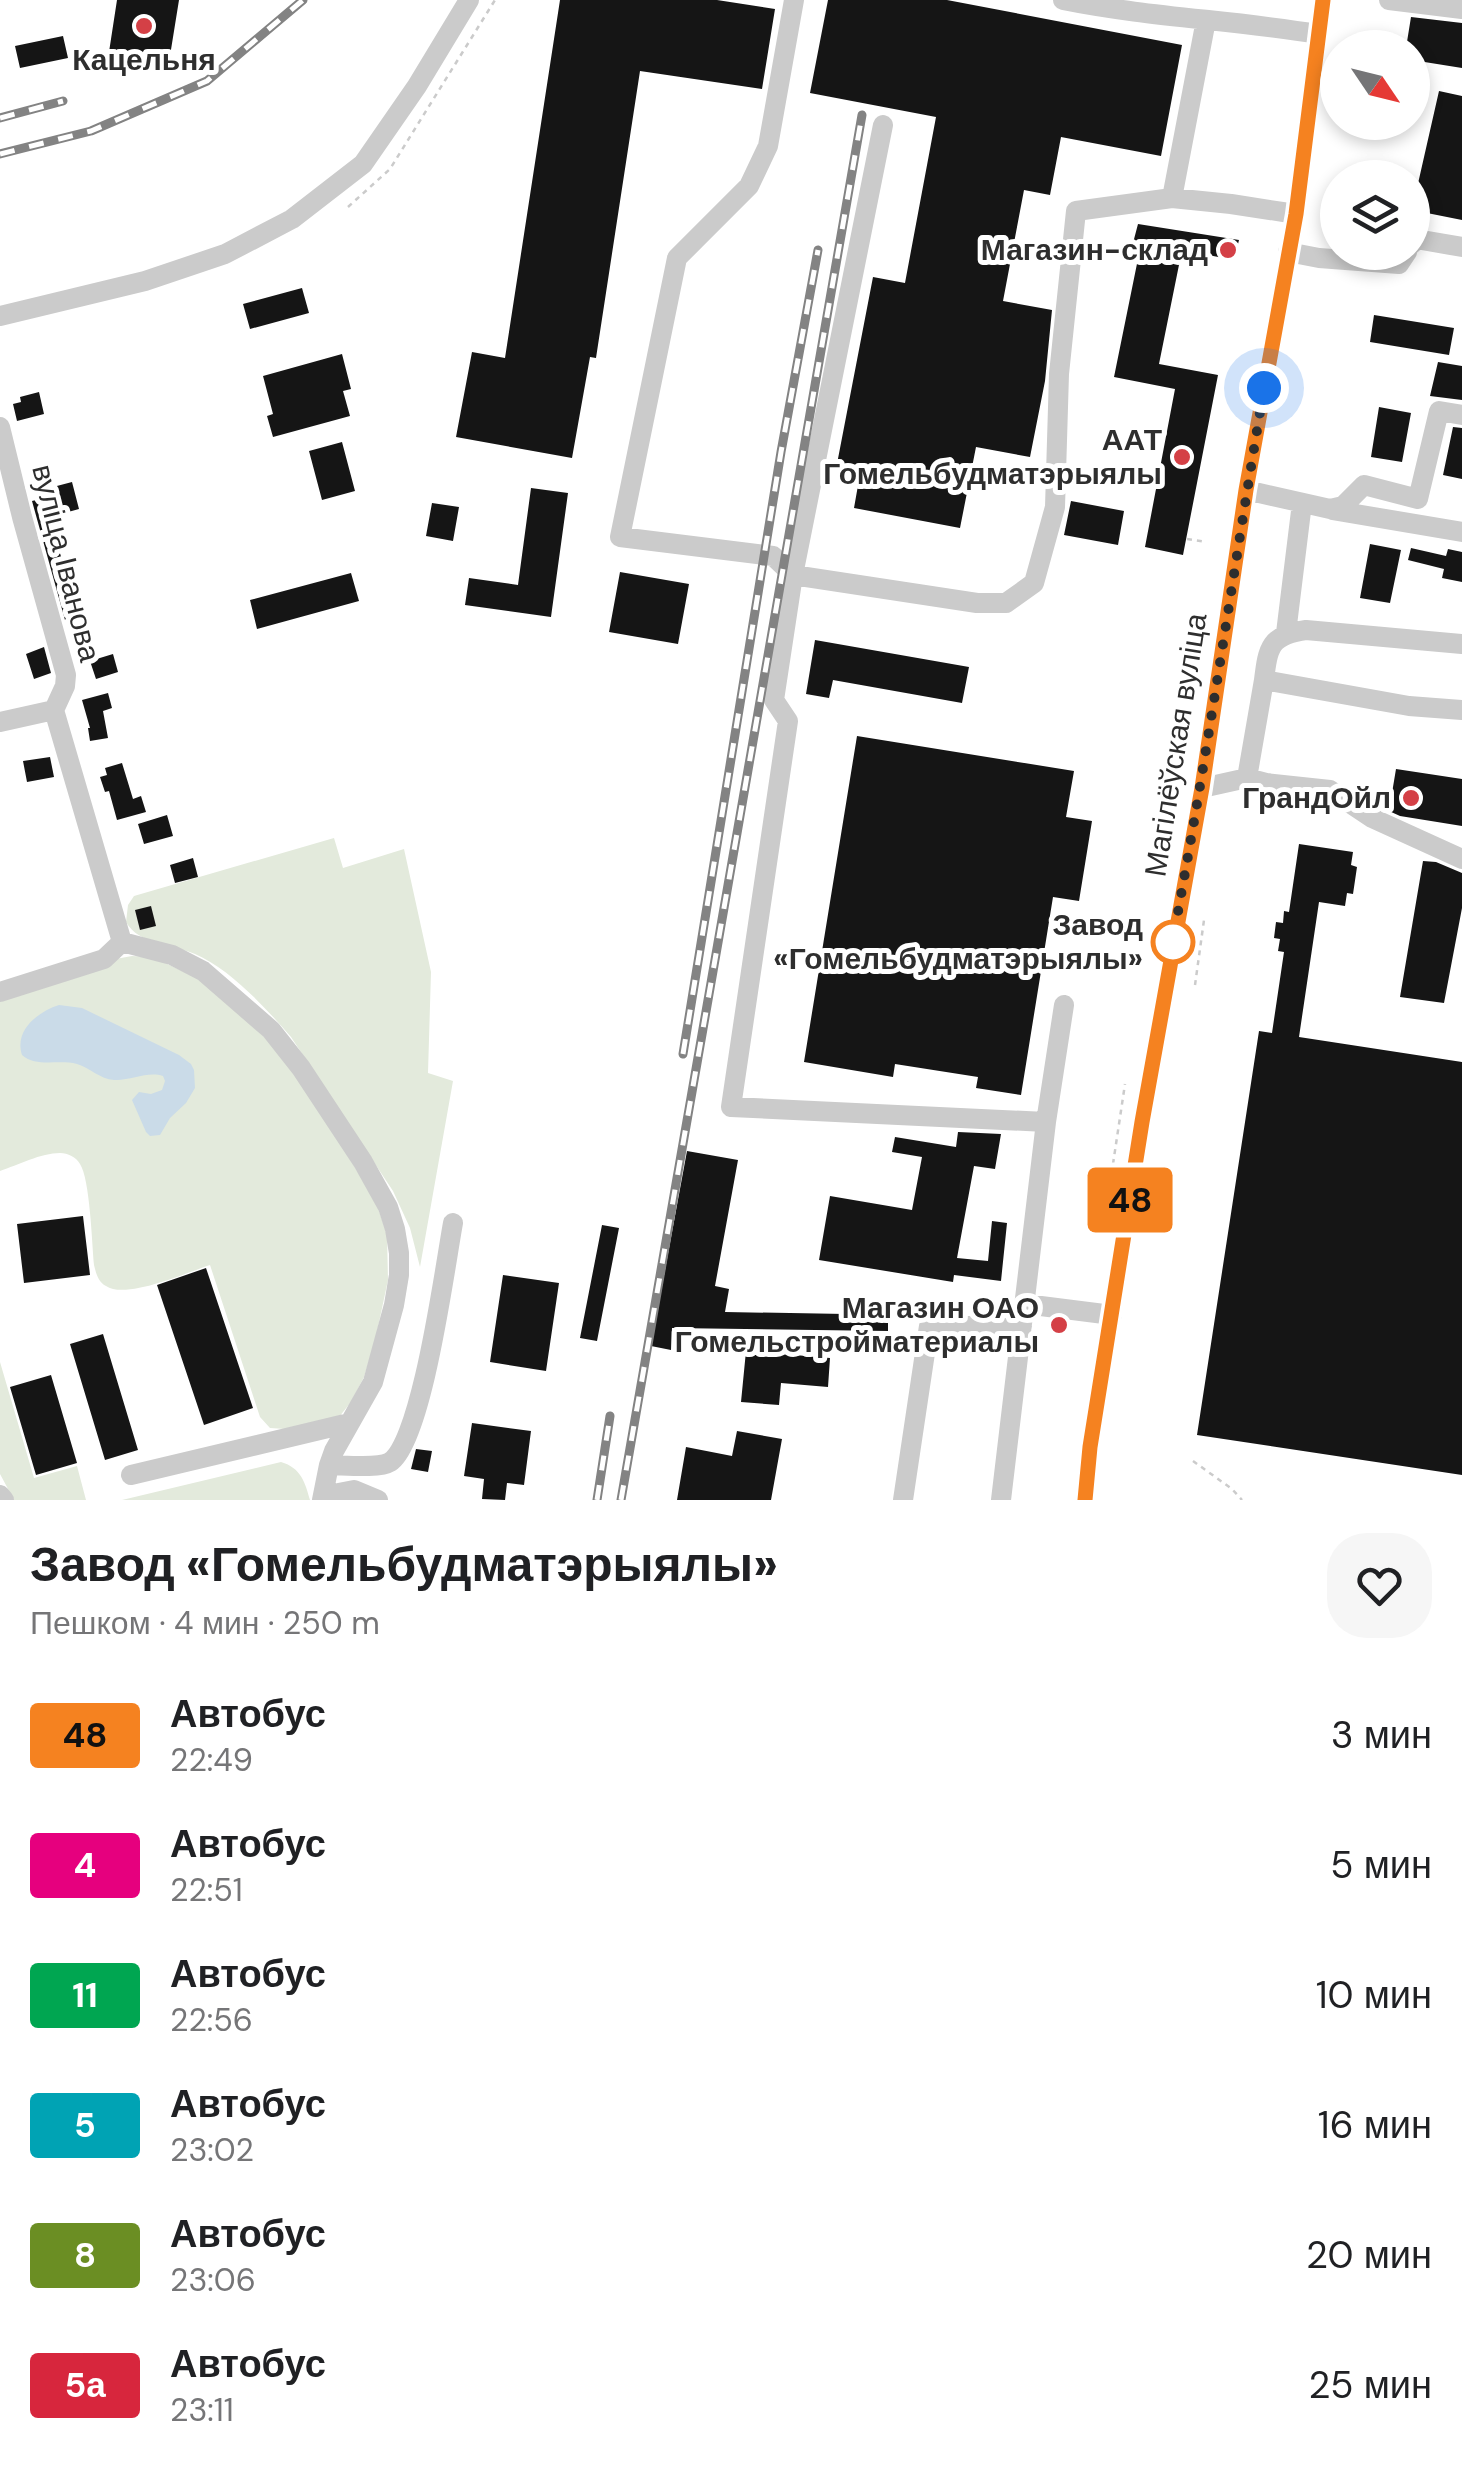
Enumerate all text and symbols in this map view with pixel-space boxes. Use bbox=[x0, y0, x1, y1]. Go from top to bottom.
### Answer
marker: Кацельня bbox=[133, 15, 155, 37]
north arrow bbox=[1320, 30, 1430, 140]
map controls bbox=[1320, 30, 1430, 270]
place label: Кацельня bbox=[72, 40, 216, 79]
button: layers bbox=[1320, 160, 1430, 270]
place label: Магазин-склад bbox=[981, 230, 1208, 269]
marker: Магазин-склад bbox=[1217, 239, 1239, 261]
your location bbox=[1239, 363, 1289, 413]
place label: ААТ Гомельбудматэрыялы bbox=[823, 420, 1162, 493]
marker: ААТ Гомельбудматэрыялы bbox=[1171, 446, 1193, 468]
street label: вуліца Іванова bbox=[23, 460, 110, 666]
street label: Магілёўская вуліца bbox=[1135, 610, 1216, 879]
place label: ГрандОйл bbox=[1242, 778, 1391, 817]
marker: ГрандОйл bbox=[1400, 787, 1422, 809]
place label: Завод «Гомельбудматэрыялы» bbox=[773, 905, 1143, 978]
marker: Завод «Гомельбудматэрыялы» bbox=[1152, 921, 1194, 963]
line badge: 48 bbox=[1085, 1168, 1175, 1232]
text: 48 bbox=[1108, 1177, 1152, 1223]
place label: Магазин ОАО Гомельстройматериалы bbox=[675, 1288, 1039, 1361]
marker: Магазин ОАО Гомельстройматериалы bbox=[1048, 1314, 1070, 1336]
text: Завод «Гомельбудматэрыялы» bbox=[30, 1533, 778, 1596]
button: heart bbox=[1327, 1533, 1432, 1638]
text: Пешком · 4 мин · 250 m bbox=[30, 1602, 380, 1644]
text: Автобус bbox=[170, 1689, 326, 1739]
text: 3 мин bbox=[1331, 1710, 1432, 1760]
text: 48 bbox=[63, 1712, 107, 1758]
text: 22:49 bbox=[170, 1739, 253, 1781]
text: Автобус bbox=[170, 1819, 326, 1869]
text: 5 мин bbox=[1330, 1840, 1432, 1890]
text: 4 bbox=[74, 1842, 96, 1888]
text: 22:51 bbox=[170, 1869, 243, 1911]
text: Автобус bbox=[170, 1949, 326, 1999]
text: 10 мин bbox=[1316, 1970, 1432, 2020]
text: 11 bbox=[72, 1972, 98, 2018]
text: 22:56 bbox=[170, 1999, 253, 2041]
text: Автобус bbox=[170, 2079, 326, 2129]
text: 16 мин bbox=[1318, 2100, 1432, 2150]
text: 5 bbox=[74, 2102, 96, 2148]
text: 23:02 bbox=[170, 2129, 254, 2171]
text: Автобус bbox=[170, 2209, 326, 2259]
text: 20 мин bbox=[1306, 2230, 1432, 2280]
text: 8 bbox=[74, 2232, 96, 2278]
text: 23:06 bbox=[170, 2259, 256, 2301]
text: Автобус bbox=[170, 2339, 326, 2389]
text: 25 мин bbox=[1308, 2360, 1432, 2410]
text: 5а bbox=[64, 2362, 106, 2408]
text: 23:11 bbox=[170, 2389, 234, 2431]

